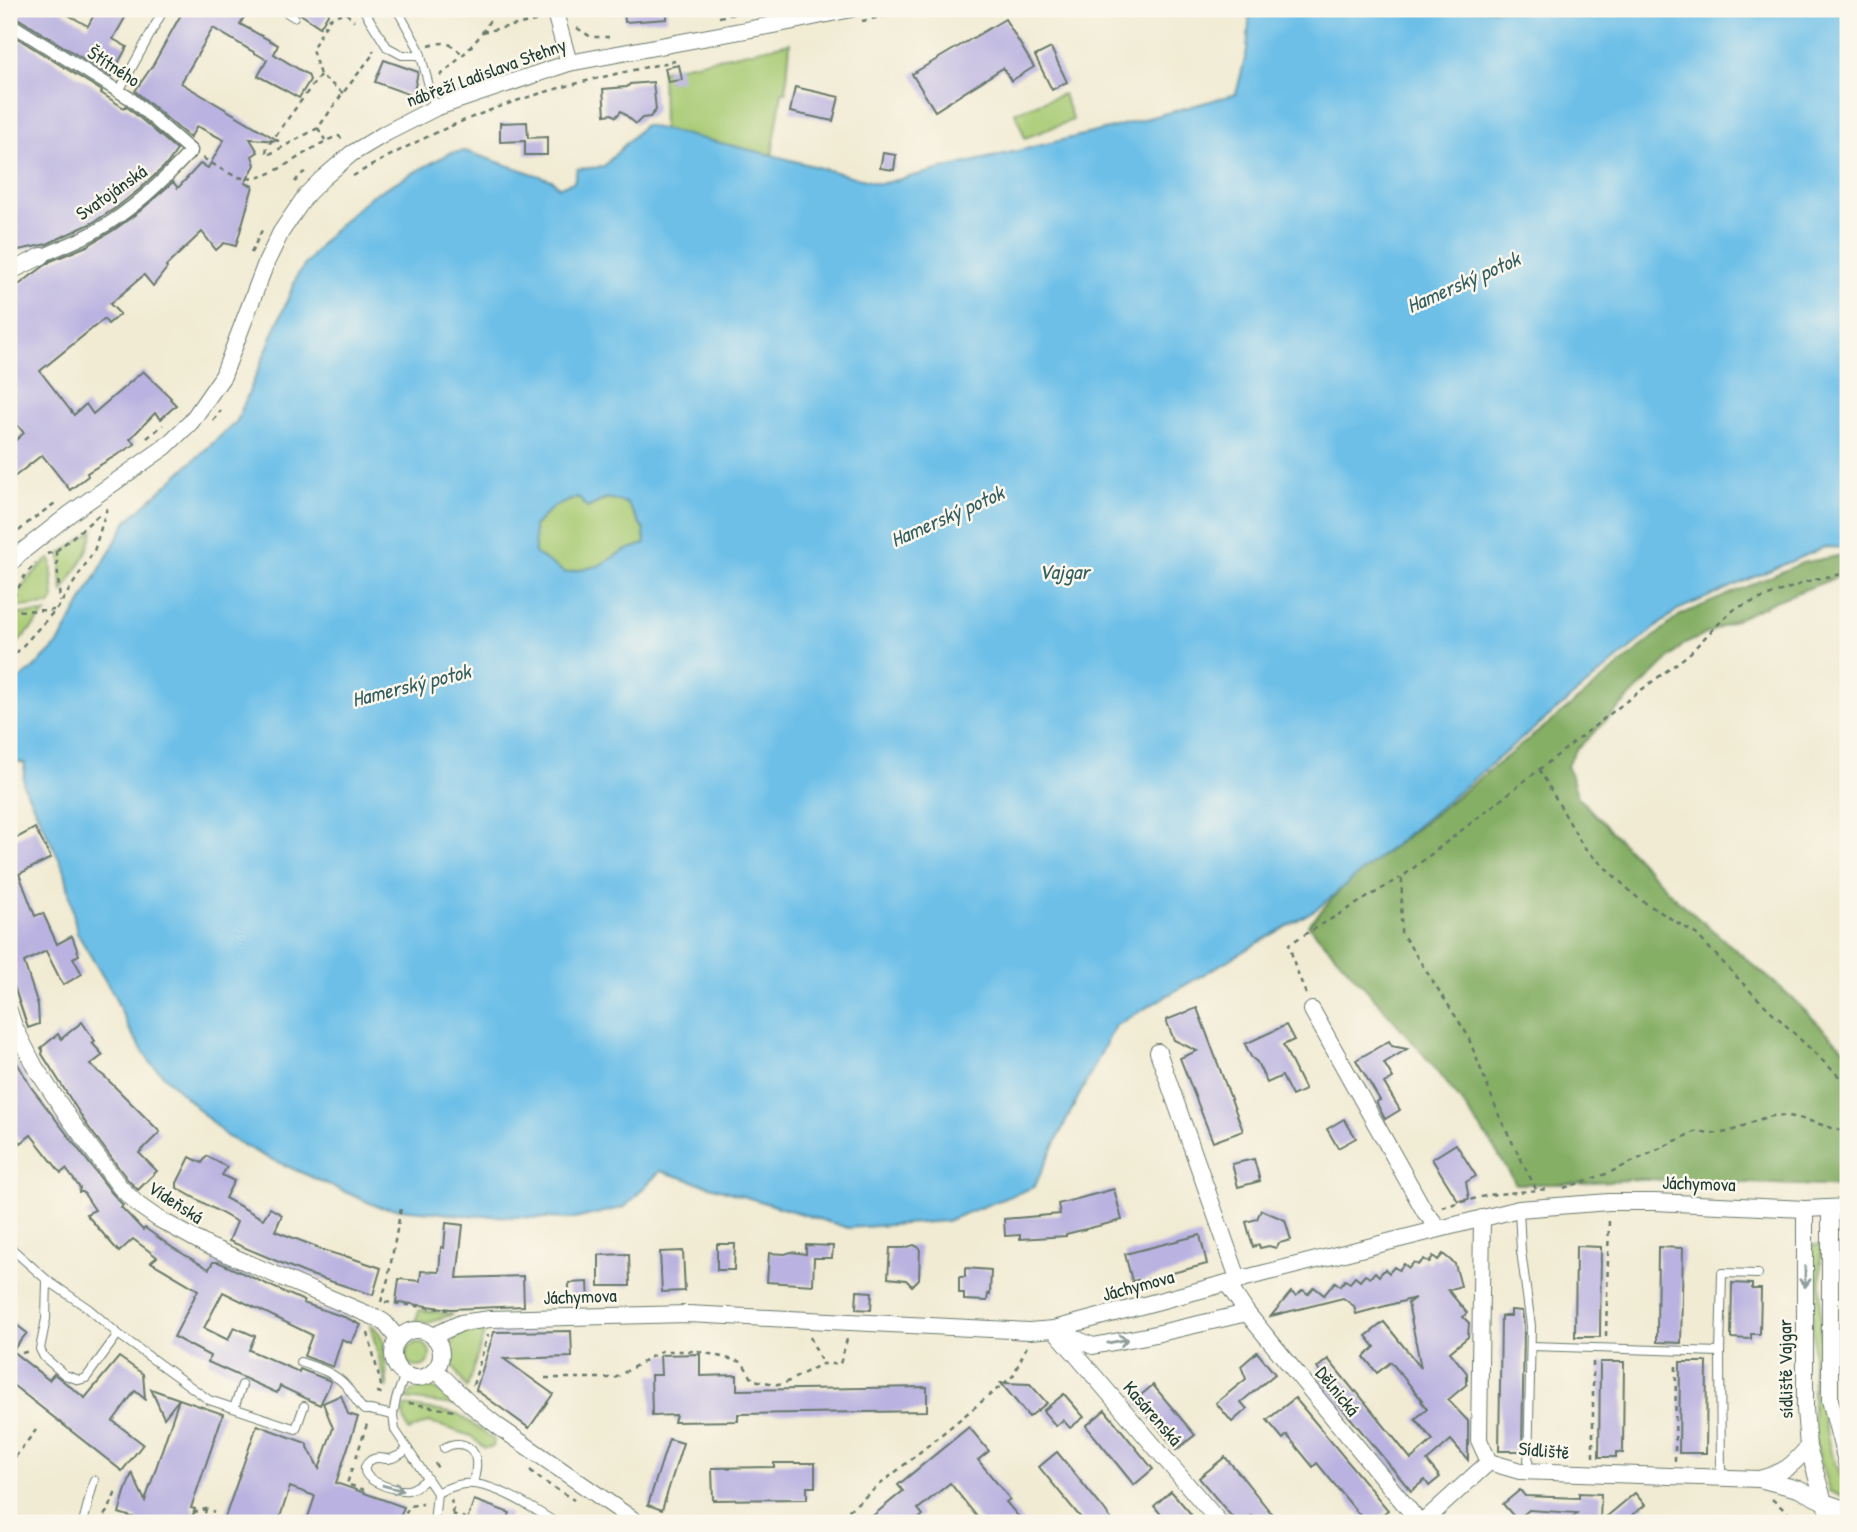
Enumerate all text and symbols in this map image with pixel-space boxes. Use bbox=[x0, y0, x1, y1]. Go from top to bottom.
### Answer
street label: nábřeží Ladislava Stehny bbox=[402, 31, 570, 113]
street label: Štítného bbox=[83, 39, 146, 93]
street label: Svatojánská bbox=[70, 158, 152, 226]
water label: Hamerský potok bbox=[1402, 243, 1526, 320]
water label: Hamerský potok bbox=[886, 477, 1010, 554]
water label: Vajgar bbox=[1039, 557, 1092, 586]
water label: Hamerský potok bbox=[349, 656, 475, 714]
street label: Jáchymova bbox=[1662, 1169, 1737, 1197]
street label: Vídeňská bbox=[143, 1174, 209, 1230]
street label: Jáchymova bbox=[1099, 1263, 1177, 1307]
one-way arrow bbox=[1798, 1265, 1812, 1288]
street label: Jáchymova bbox=[543, 1282, 618, 1310]
street label: sídliště Vajgar bbox=[1771, 1318, 1799, 1419]
one-way arrow bbox=[1106, 1334, 1129, 1347]
street label: Dělnická bbox=[1310, 1361, 1366, 1422]
street label: Kasárenská bbox=[1118, 1375, 1189, 1451]
street label: Sídliště bbox=[1517, 1435, 1571, 1465]
one-way arrow bbox=[381, 1482, 403, 1495]

